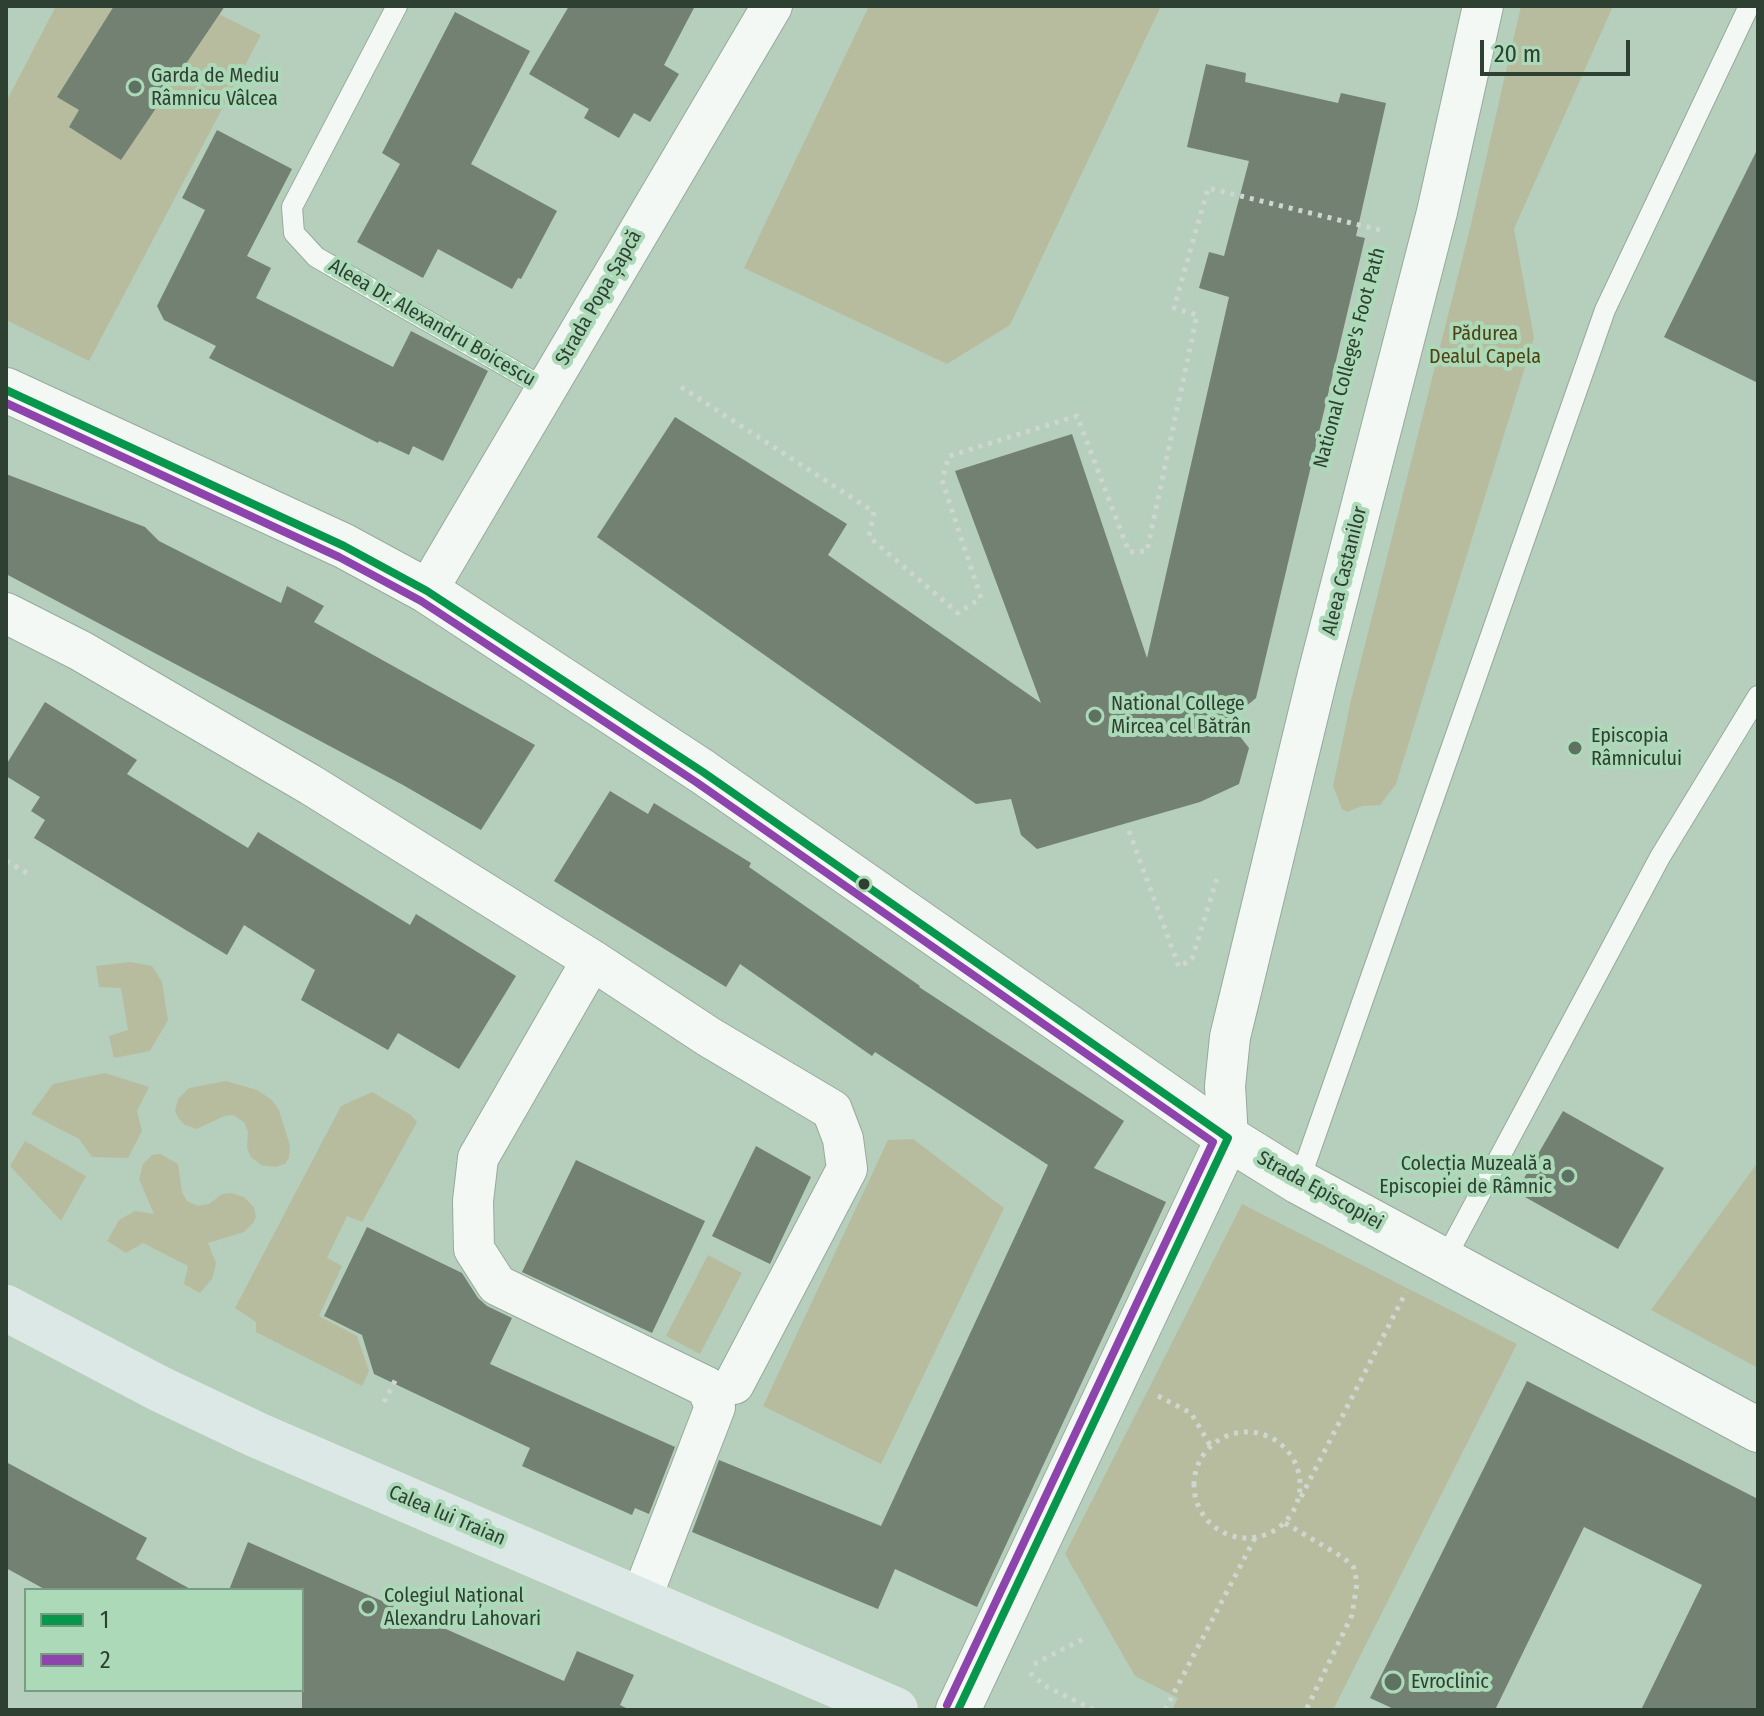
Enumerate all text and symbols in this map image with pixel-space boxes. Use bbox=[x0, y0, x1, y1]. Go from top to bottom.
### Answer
scale bar bbox=[1484, 24, 1634, 74]
text: 20 m bbox=[1494, 40, 1541, 68]
place label: Garda de Mediu Râmnicu Vâlcea bbox=[151, 64, 280, 111]
marker: Garda de Mediu Râmnicu Vâlcea bbox=[126, 78, 144, 96]
street label: Strada Popa Șapcă bbox=[551, 226, 647, 370]
street label: National College's Foot Path bbox=[1309, 245, 1391, 471]
street label: Aleea Dr. Alexandru Boicescu bbox=[324, 254, 540, 392]
park label: Pădurea Dealul Capela bbox=[1429, 322, 1541, 369]
street label: Aleea Castanilor bbox=[1317, 504, 1373, 638]
place label: National College Mircea cel Bătrân bbox=[1111, 692, 1251, 739]
marker: National College Mircea cel Bătrân bbox=[1086, 707, 1104, 725]
place label: Episcopia Râmnicului bbox=[1591, 724, 1682, 771]
marker: Episcopia Râmnicului bbox=[1566, 739, 1584, 757]
unlabelled marker bbox=[856, 876, 872, 892]
street label: Strada Episcopiei bbox=[1253, 1146, 1387, 1236]
place label: Colecția Muzeală a Episcopiei de Râmnic bbox=[1379, 1152, 1552, 1199]
marker: Colecția Muzeală a Episcopiei de Râmnic bbox=[1559, 1167, 1577, 1185]
street label: Calea lui Traian bbox=[385, 1481, 509, 1551]
place label: Colegiul Național Alexandru Lahovari bbox=[384, 1584, 541, 1631]
legend bbox=[24, 1588, 304, 1692]
marker: Colegiul Național Alexandru Lahovari bbox=[359, 1598, 377, 1616]
text: 1 bbox=[100, 1606, 109, 1634]
text: 2 bbox=[100, 1646, 111, 1674]
place label: Evroclinic bbox=[1411, 1670, 1489, 1694]
marker: Evroclinic bbox=[1382, 1671, 1404, 1693]

